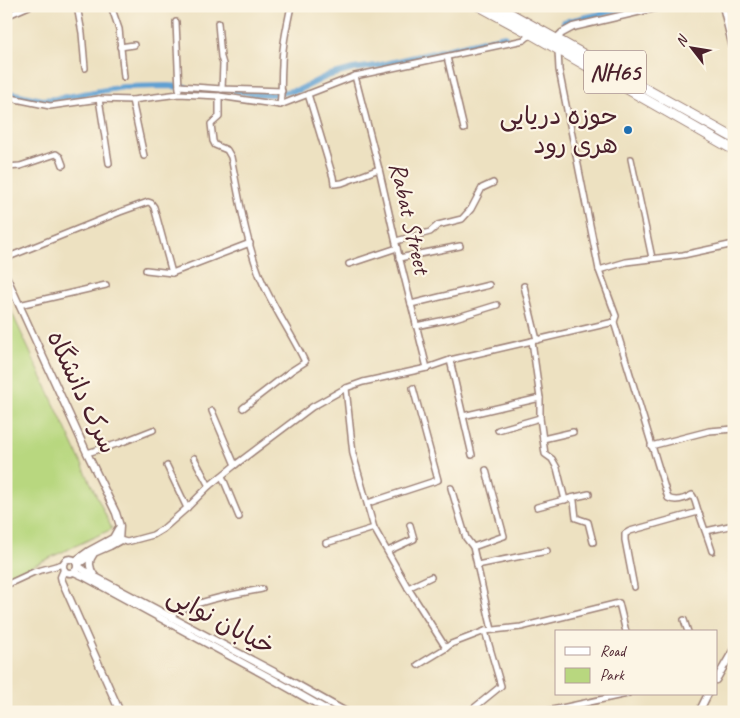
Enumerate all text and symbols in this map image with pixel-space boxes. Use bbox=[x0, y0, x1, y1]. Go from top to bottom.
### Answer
north arrow bbox=[668, 22, 718, 72]
text: N bbox=[672, 31, 692, 50]
road number: NH65 bbox=[584, 51, 646, 94]
place label: حوزه دریایی هری رود bbox=[499, 100, 618, 161]
marker: حوزه دریایی هری رود bbox=[622, 124, 634, 136]
street label: Rabat Street bbox=[382, 159, 439, 279]
street label: سرک دانشگاه bbox=[40, 325, 124, 459]
street label: خیابان نوایی bbox=[162, 579, 280, 663]
legend bbox=[555, 630, 718, 696]
text: Road bbox=[600, 642, 627, 661]
text: Park bbox=[600, 666, 625, 685]

